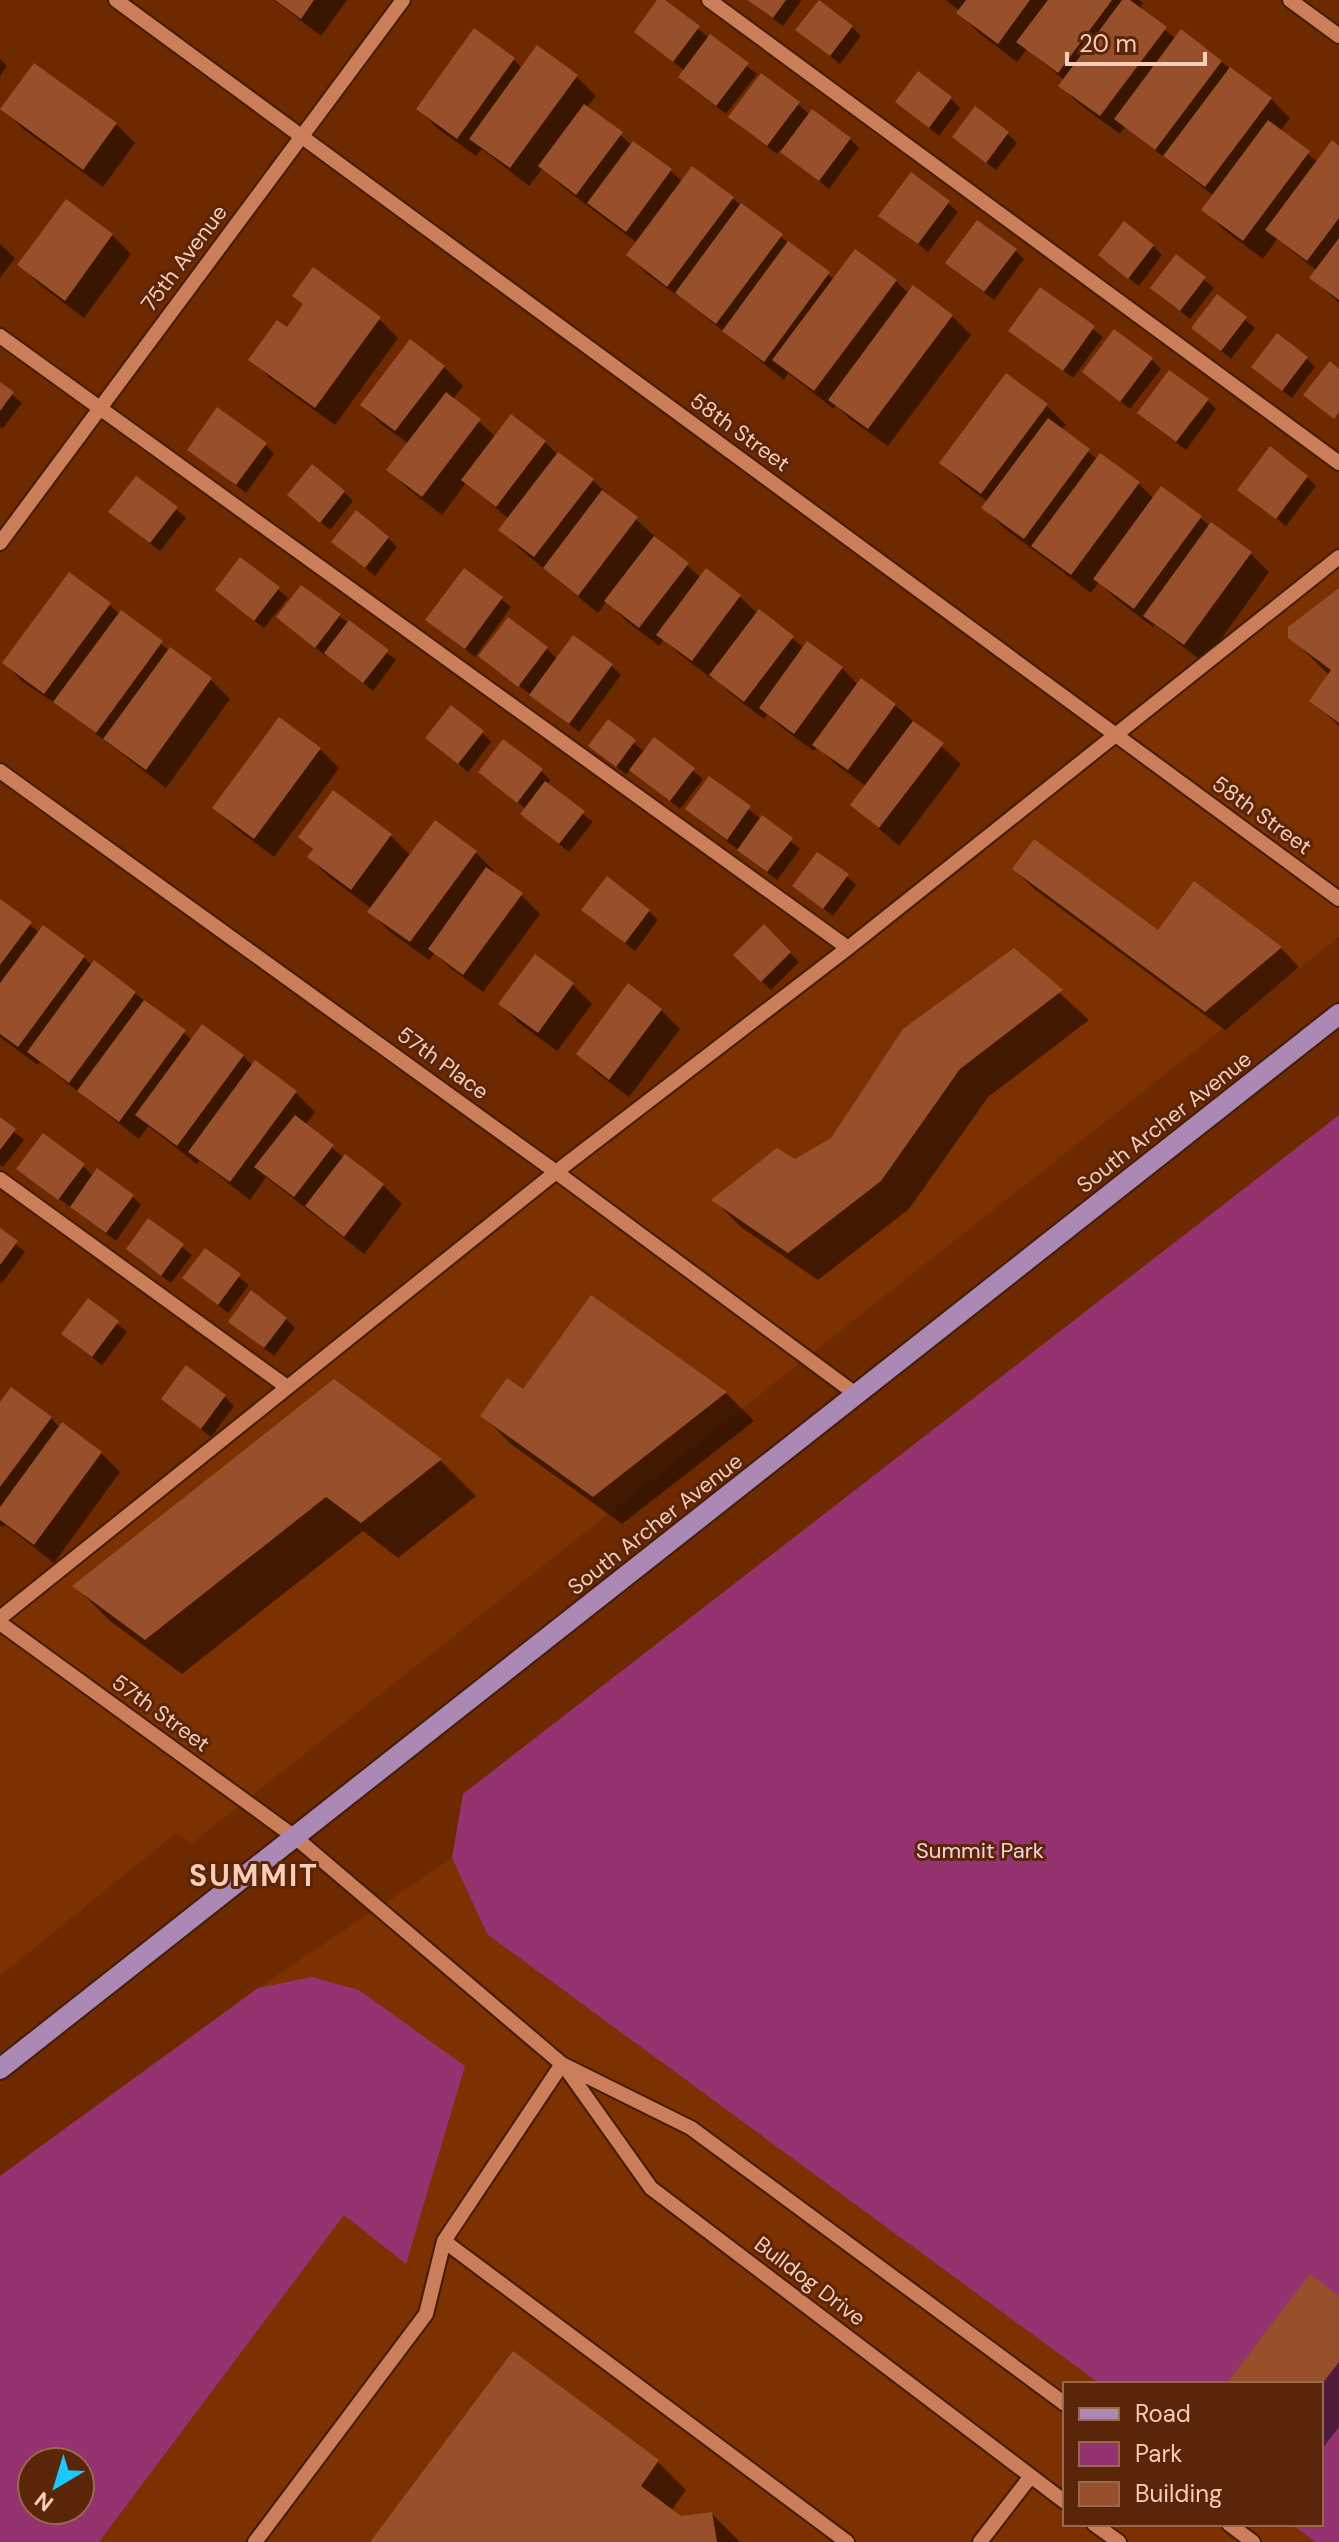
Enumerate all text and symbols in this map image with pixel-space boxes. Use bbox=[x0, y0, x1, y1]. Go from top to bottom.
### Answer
scale bar bbox=[1067, 16, 1205, 66]
text: 20 m bbox=[1079, 28, 1137, 59]
street label: 75th Avenue bbox=[134, 199, 234, 317]
street label: 58th Street bbox=[684, 386, 796, 478]
street label: 58th Street bbox=[1206, 769, 1318, 861]
street label: 57th Place bbox=[391, 1020, 495, 1106]
street label: South Archer Avenue bbox=[1071, 1045, 1257, 1199]
street label: South Archer Avenue bbox=[562, 1447, 748, 1601]
street label: 57th Street bbox=[106, 1668, 216, 1758]
park label: Summit Park bbox=[916, 1836, 1044, 1865]
district label: SUMMIT bbox=[189, 1856, 319, 1895]
street label: Bulldog Drive bbox=[748, 2230, 872, 2332]
legend bbox=[1063, 2382, 1323, 2526]
text: Road bbox=[1135, 2398, 1191, 2429]
text: Park bbox=[1135, 2438, 1182, 2469]
north arrow bbox=[16, 2446, 96, 2526]
text: Building bbox=[1135, 2478, 1222, 2509]
text: N bbox=[29, 2485, 59, 2518]

